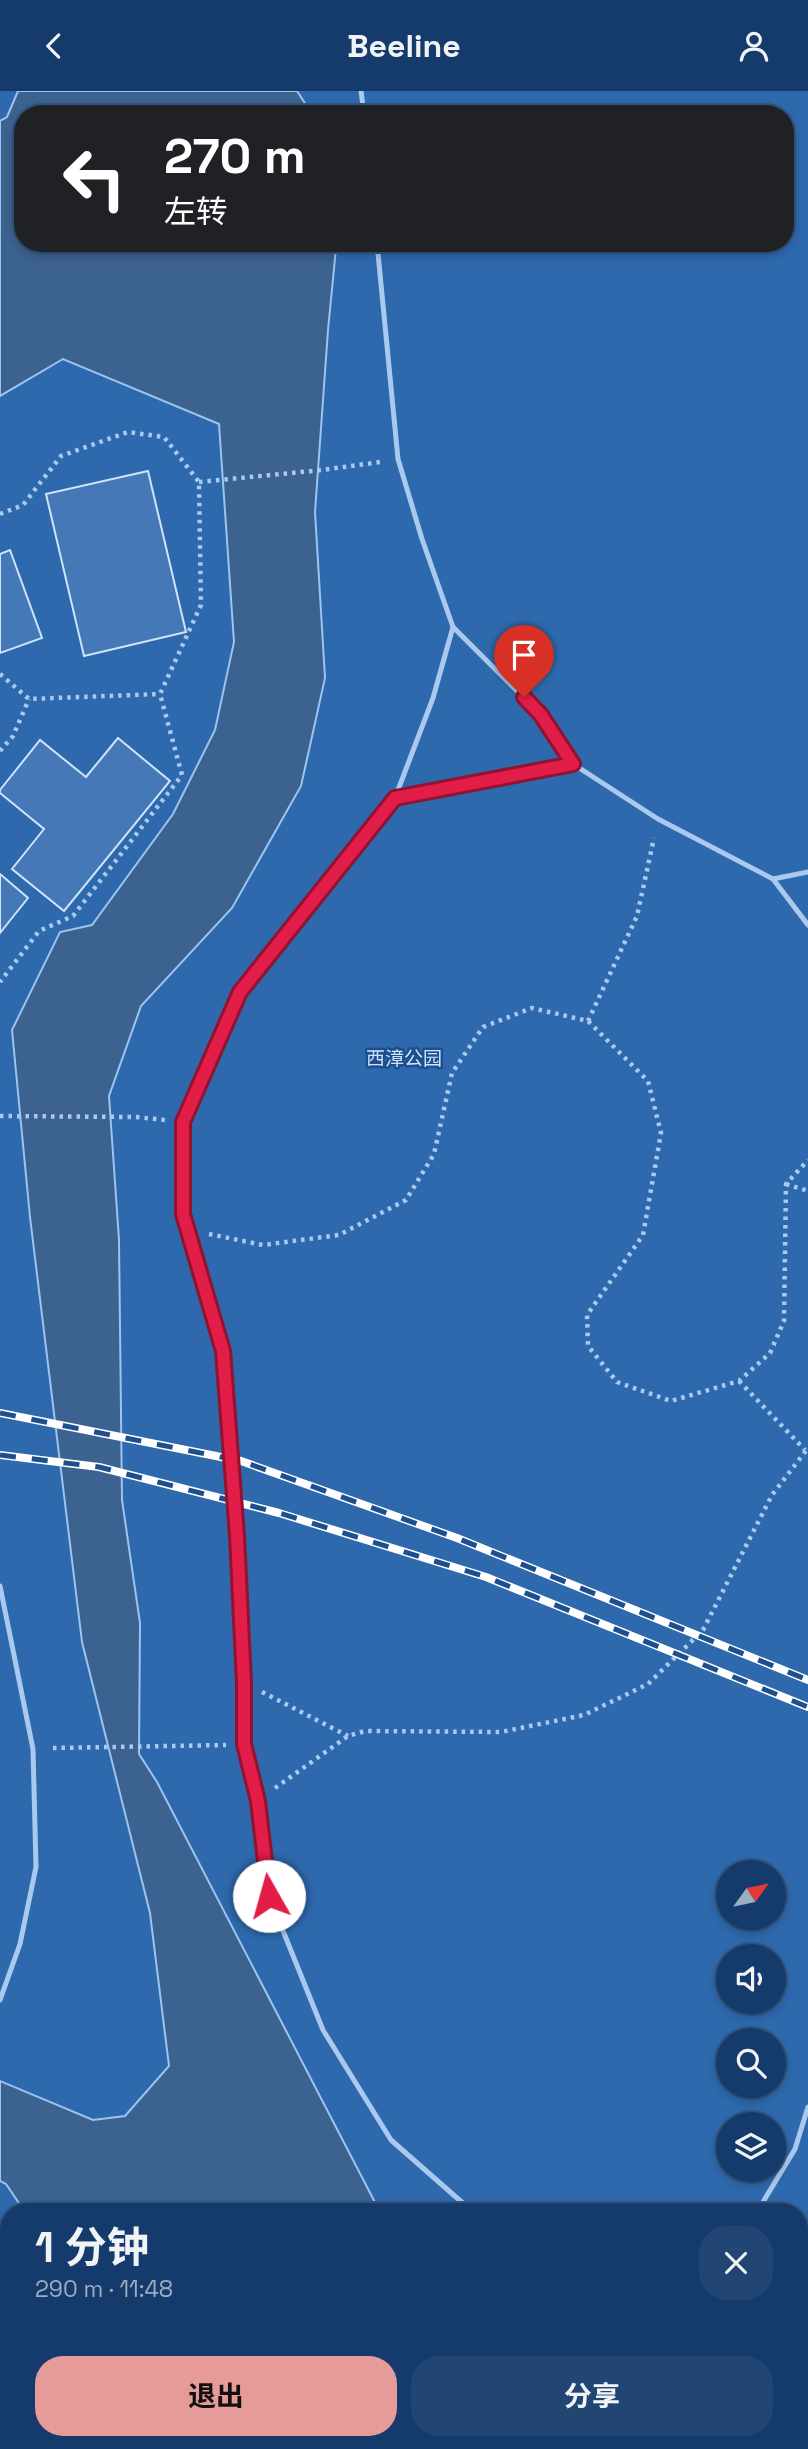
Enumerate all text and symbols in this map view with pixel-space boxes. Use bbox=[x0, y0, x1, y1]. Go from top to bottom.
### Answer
text: Beeline bbox=[347, 26, 461, 66]
icon: back bbox=[35, 27, 73, 65]
icon: person bbox=[735, 27, 773, 65]
text: 270 m bbox=[164, 125, 306, 187]
icon: left bbox=[49, 133, 140, 224]
text: 左转 bbox=[164, 192, 228, 232]
pin bbox=[494, 625, 554, 697]
icon: arrive bbox=[505, 636, 543, 674]
park label: 西漳公园 bbox=[366, 1046, 442, 1071]
position arrow bbox=[232, 1859, 306, 1933]
north arrow bbox=[716, 1860, 786, 1930]
map controls bbox=[716, 1860, 786, 2182]
button: sound bbox=[716, 1944, 786, 2014]
button: search bbox=[716, 2028, 786, 2098]
button: layers bbox=[716, 2112, 786, 2182]
text: 1 分钟 bbox=[35, 2221, 149, 2274]
button: close bbox=[699, 2226, 773, 2300]
text: 290 m · 11:48 bbox=[35, 2274, 173, 2304]
button: 退出 bbox=[35, 2356, 397, 2436]
button: 分享 bbox=[411, 2356, 773, 2436]

